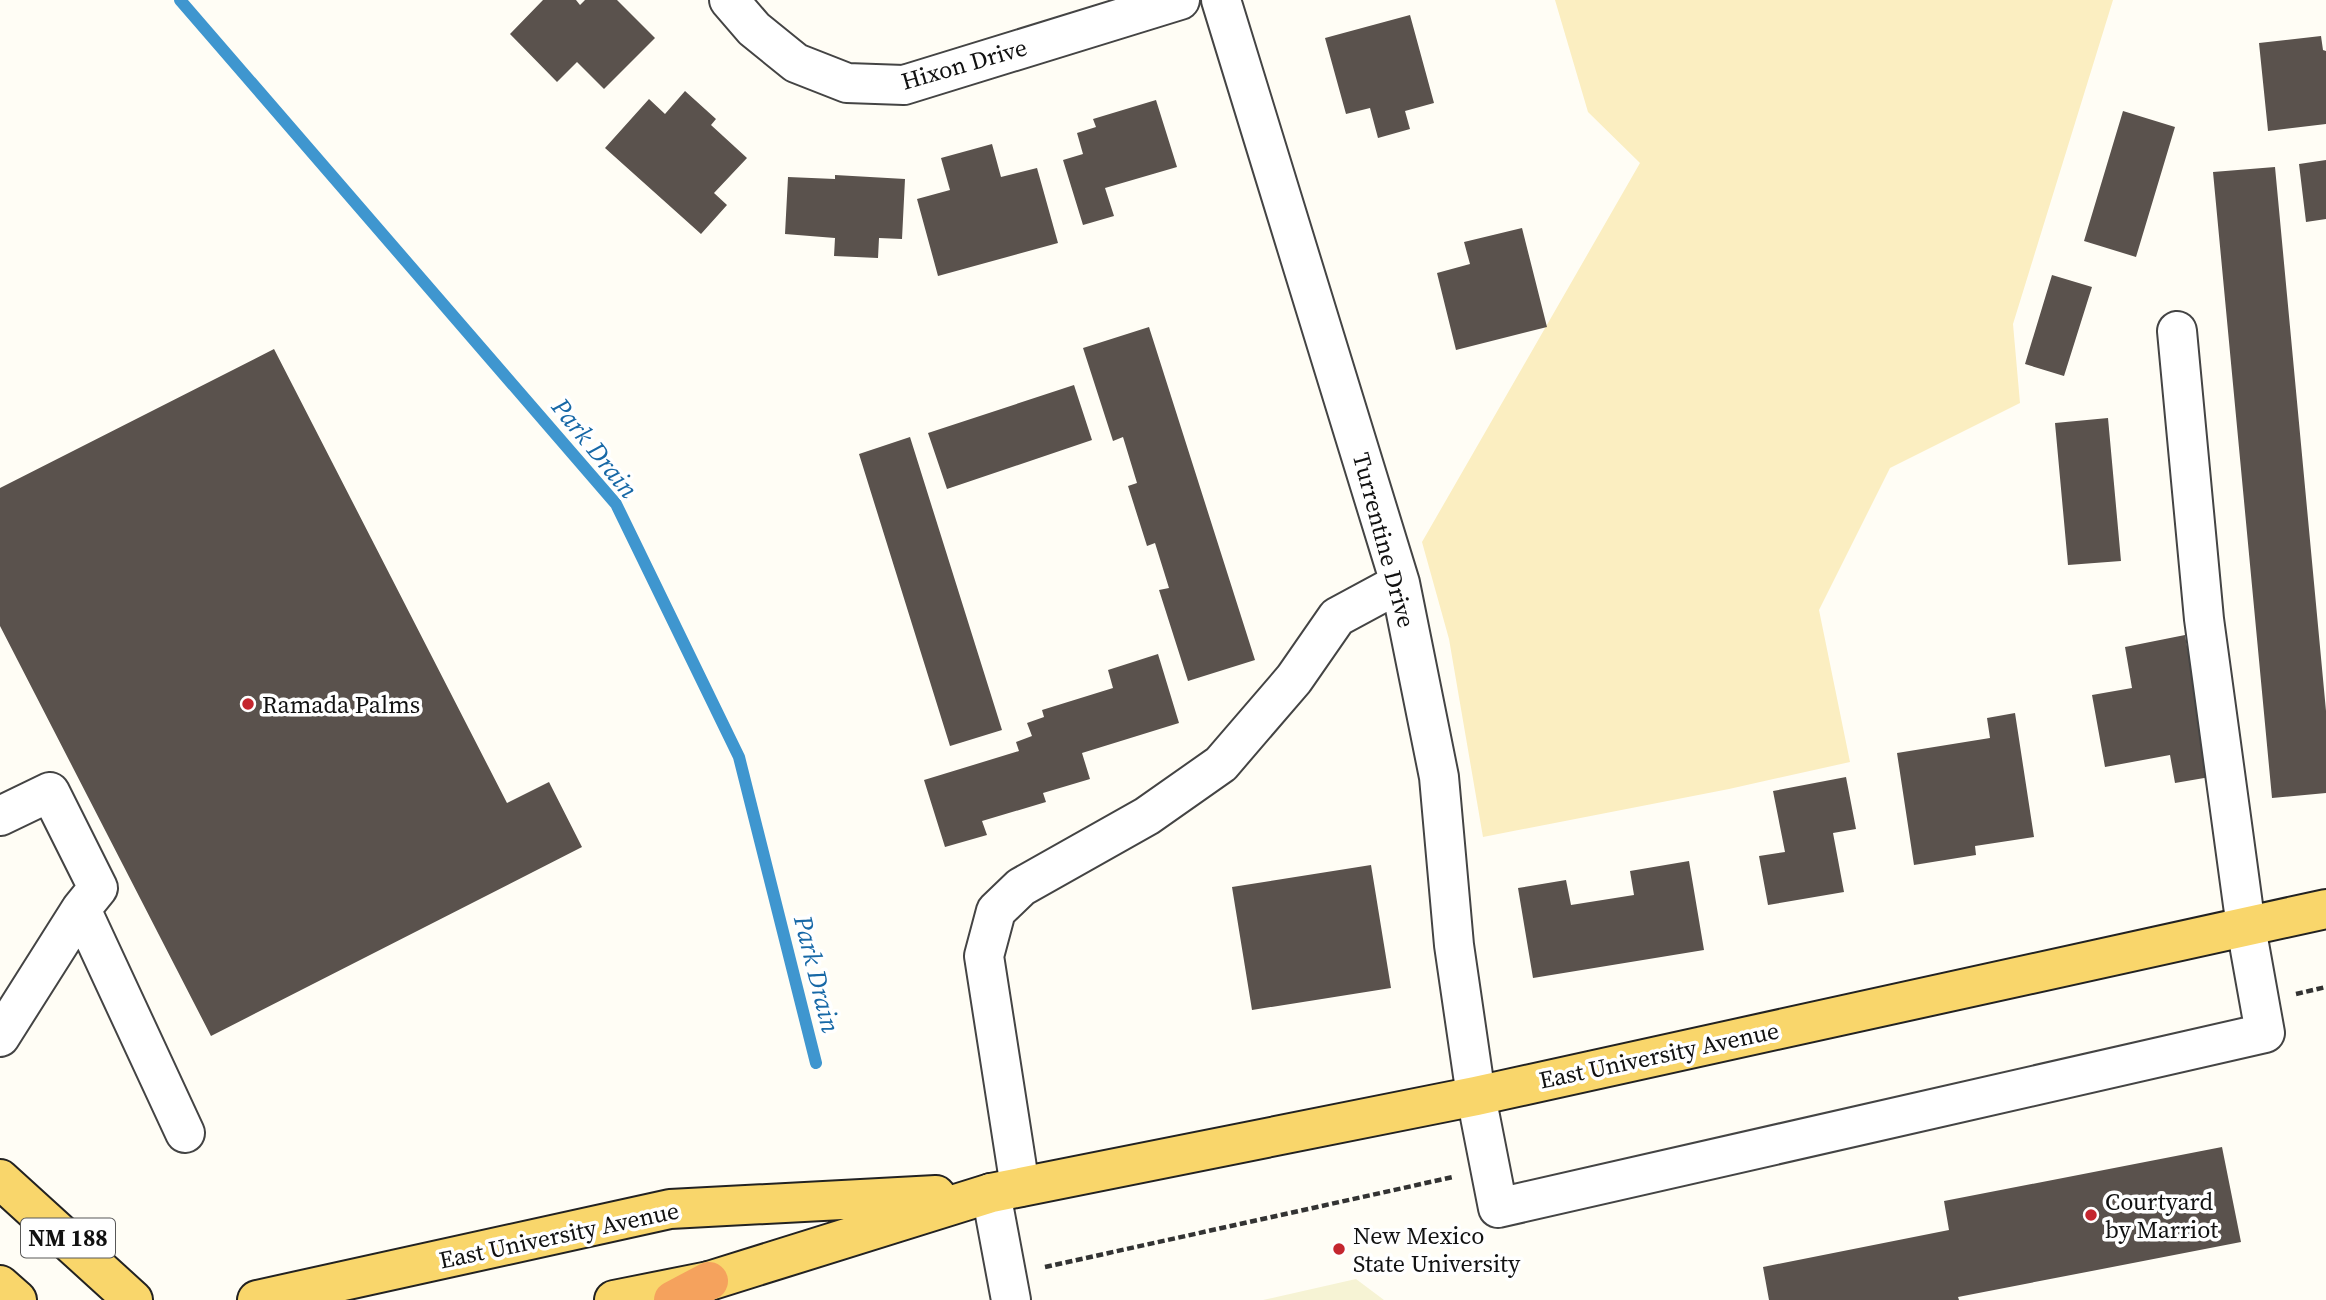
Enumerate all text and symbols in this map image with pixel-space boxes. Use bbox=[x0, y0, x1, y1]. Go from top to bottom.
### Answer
street label: Hixon Drive bbox=[897, 30, 1031, 98]
water label: Park Drain bbox=[543, 389, 647, 506]
street label: Turrentine Drive bbox=[1345, 449, 1423, 631]
place label: Ramada Palms bbox=[262, 688, 420, 721]
marker: Ramada Palms bbox=[240, 696, 256, 712]
water label: Park Drain bbox=[785, 911, 849, 1037]
street label: East University Avenue bbox=[1536, 1013, 1782, 1097]
place label: Courtyard by Marriot bbox=[2105, 1185, 2218, 1246]
street label: East University Avenue bbox=[436, 1193, 682, 1277]
marker: Courtyard by Marriot bbox=[2083, 1207, 2099, 1223]
road number: NM 188 bbox=[21, 1218, 115, 1258]
place label: New Mexico State University bbox=[1353, 1219, 1521, 1280]
marker: New Mexico State University bbox=[1331, 1241, 1347, 1257]

